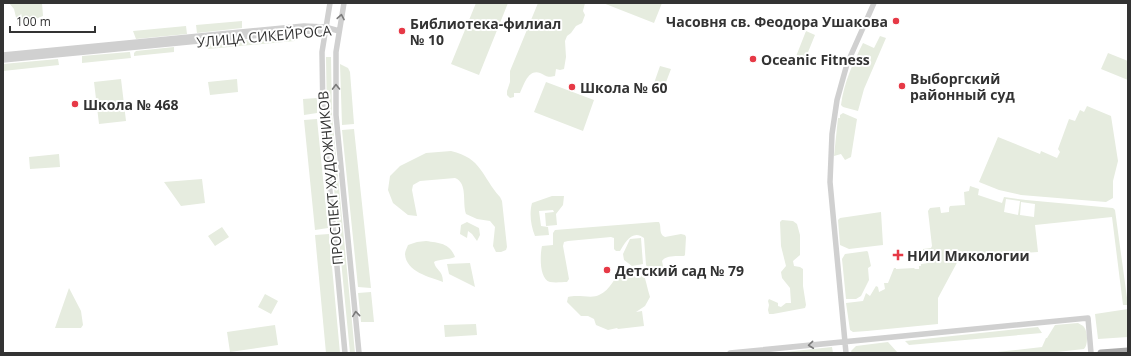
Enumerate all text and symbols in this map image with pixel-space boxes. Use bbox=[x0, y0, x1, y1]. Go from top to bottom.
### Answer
scale bar bbox=[10, 8, 95, 34]
place label: Часовня св. Феодора Ушакова bbox=[666, 12, 888, 31]
text: 100 m bbox=[16, 13, 51, 30]
one-way arrow bbox=[336, 14, 345, 20]
place label: Библиотека-филиал № 10 bbox=[410, 14, 561, 49]
marker: Часовня св. Феодора Ушакова bbox=[891, 16, 901, 26]
street label: УЛИЦА СИКЕЙРОСА bbox=[196, 21, 332, 51]
marker: Библиотека-филиал № 10 bbox=[397, 26, 407, 36]
place label: Oceanic Fitness bbox=[761, 50, 870, 69]
marker: Oceanic Fitness bbox=[748, 54, 758, 64]
place label: Выборгский районный суд bbox=[910, 69, 1015, 104]
place label: Школа № 60 bbox=[580, 78, 668, 97]
marker: Выборгский районный суд bbox=[897, 81, 907, 91]
marker: Школа № 60 bbox=[567, 82, 577, 92]
one-way arrow bbox=[332, 84, 340, 90]
street label: ПРОСПЕКТ ХУДОЖНИКОВ bbox=[313, 90, 347, 266]
place label: Школа № 468 bbox=[83, 95, 179, 114]
marker: Школа № 468 bbox=[70, 99, 80, 109]
place label: НИИ Микологии bbox=[907, 246, 1030, 265]
marker: НИИ Микологии bbox=[892, 249, 904, 261]
place label: Детский сад № 79 bbox=[615, 261, 744, 280]
marker: Детский сад № 79 bbox=[602, 265, 612, 275]
one-way arrow bbox=[351, 311, 360, 317]
one-way arrow bbox=[808, 340, 814, 349]

